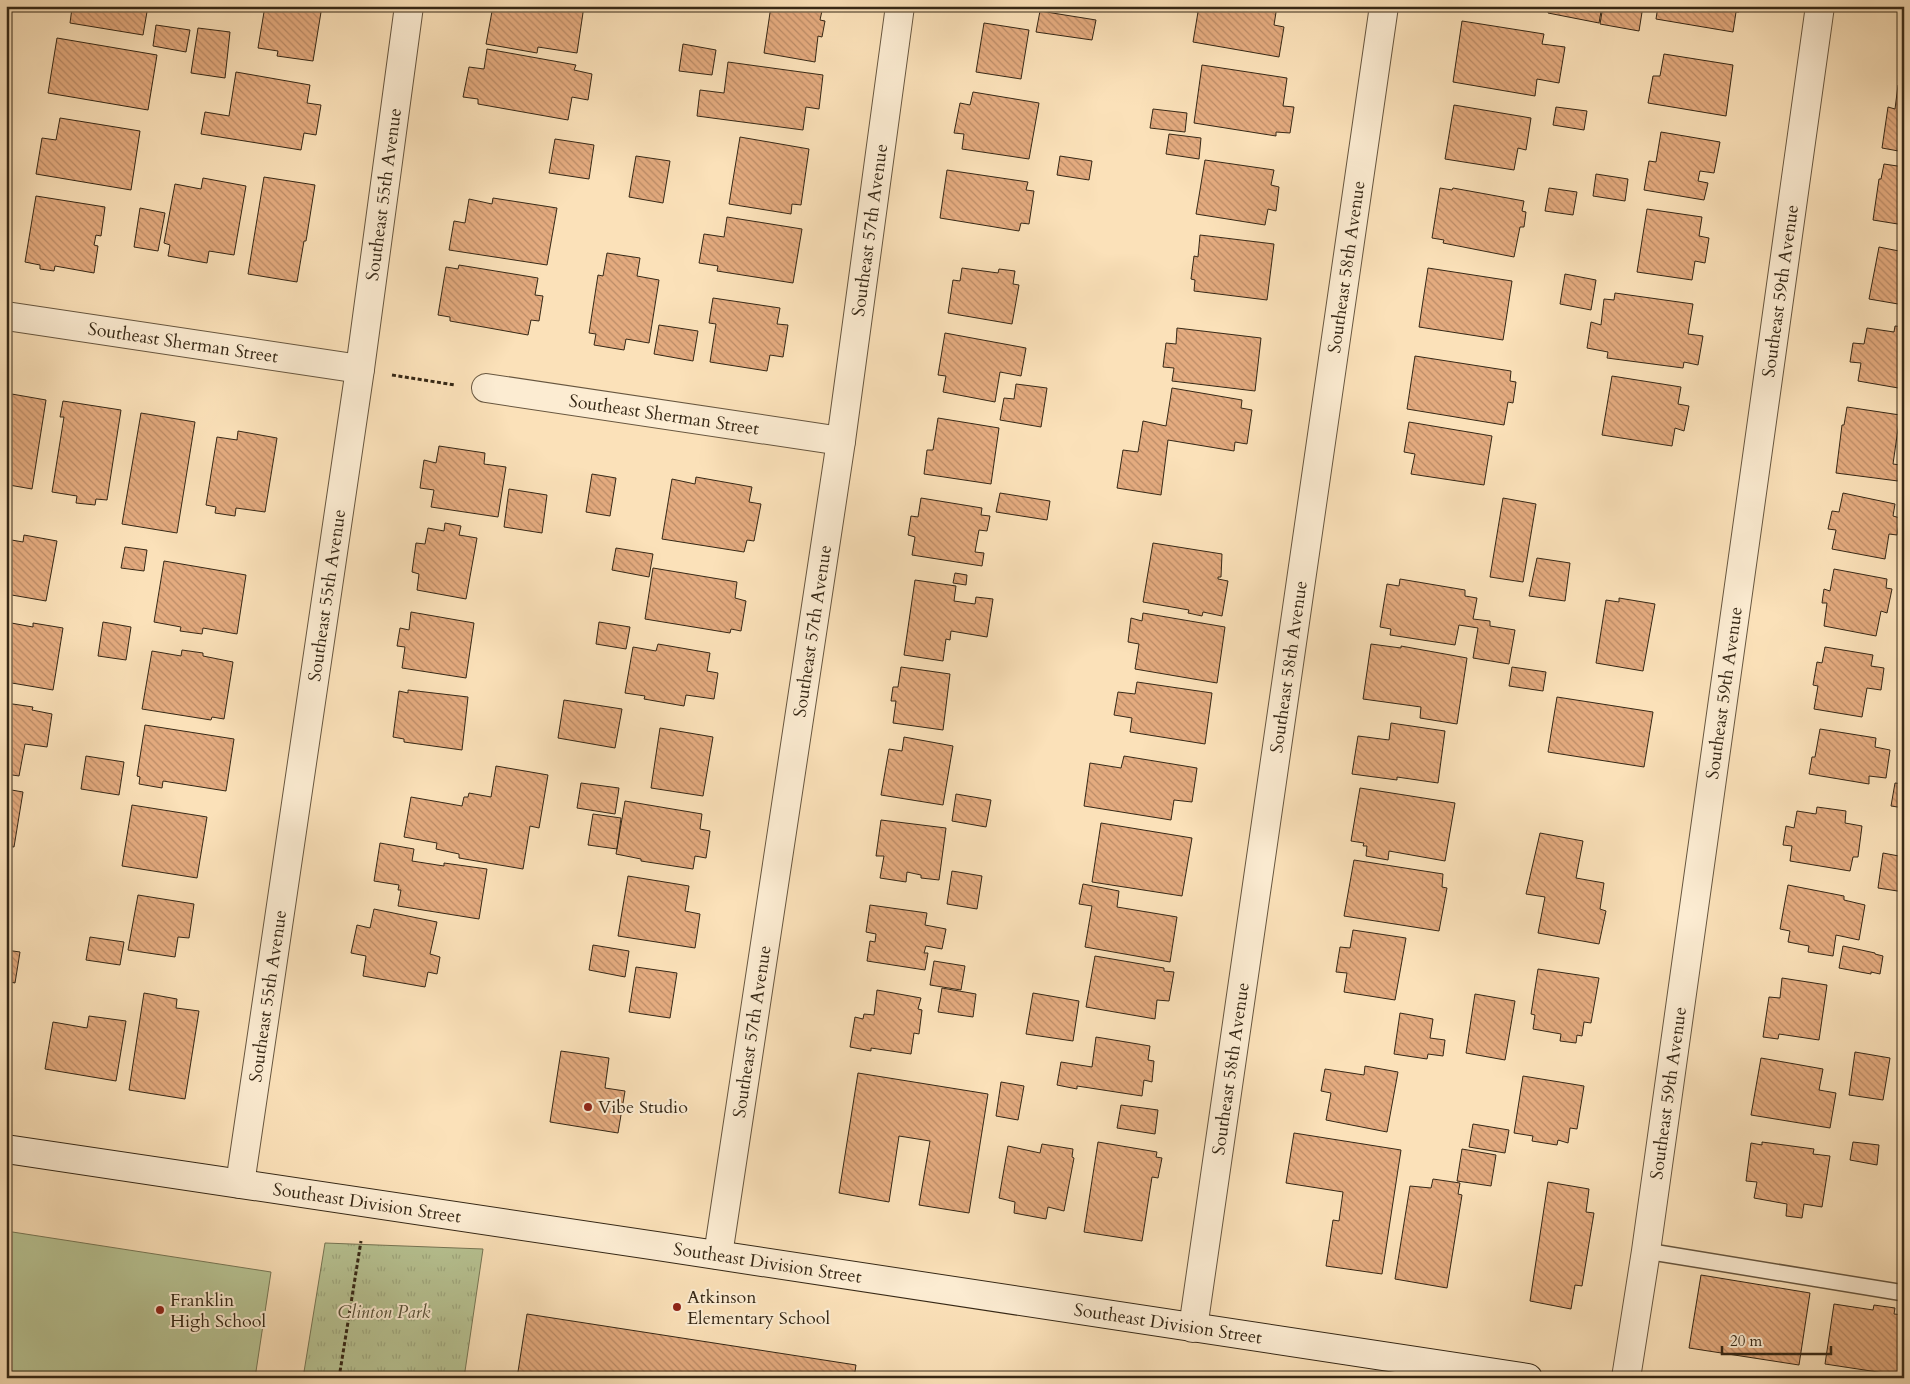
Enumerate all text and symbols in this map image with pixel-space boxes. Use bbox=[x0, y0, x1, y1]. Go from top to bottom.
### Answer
street label: Southeast 55th Avenue bbox=[360, 107, 408, 282]
street label: Southeast 57th Avenue bbox=[846, 142, 894, 318]
street label: Southeast 58th Avenue bbox=[1322, 179, 1372, 355]
street label: Southeast 59th Avenue bbox=[1756, 203, 1805, 379]
street label: Southeast Sherman Street bbox=[86, 316, 280, 370]
street label: Southeast Sherman Street bbox=[567, 389, 761, 442]
street label: Southeast 55th Avenue bbox=[302, 507, 352, 683]
street label: Southeast 57th Avenue bbox=[787, 543, 838, 719]
street label: Southeast 58th Avenue bbox=[1264, 579, 1314, 755]
street label: Southeast 59th Avenue bbox=[1700, 605, 1749, 781]
street label: Southeast 55th Avenue bbox=[243, 908, 293, 1084]
street label: Southeast 57th Avenue bbox=[727, 944, 778, 1120]
street label: Southeast 58th Avenue bbox=[1206, 981, 1256, 1157]
street label: Southeast 59th Avenue bbox=[1644, 1005, 1693, 1181]
place label: Vibe Studio bbox=[598, 1095, 688, 1120]
marker: Vibe Studio bbox=[582, 1101, 594, 1113]
street label: Southeast Division Street bbox=[271, 1177, 463, 1230]
street label: Southeast Division Street bbox=[672, 1237, 864, 1290]
place label: Atkinson Elementary School bbox=[687, 1285, 830, 1331]
place label: Franklin High School bbox=[170, 1288, 266, 1334]
street label: Southeast Division Street bbox=[1072, 1297, 1264, 1351]
park label: Clinton Park bbox=[338, 1300, 431, 1325]
marker: Atkinson Elementary School bbox=[671, 1301, 683, 1313]
marker: Franklin High School bbox=[154, 1304, 166, 1316]
scale bar bbox=[1722, 1324, 1831, 1356]
text: 20 m bbox=[1730, 1331, 1762, 1351]

